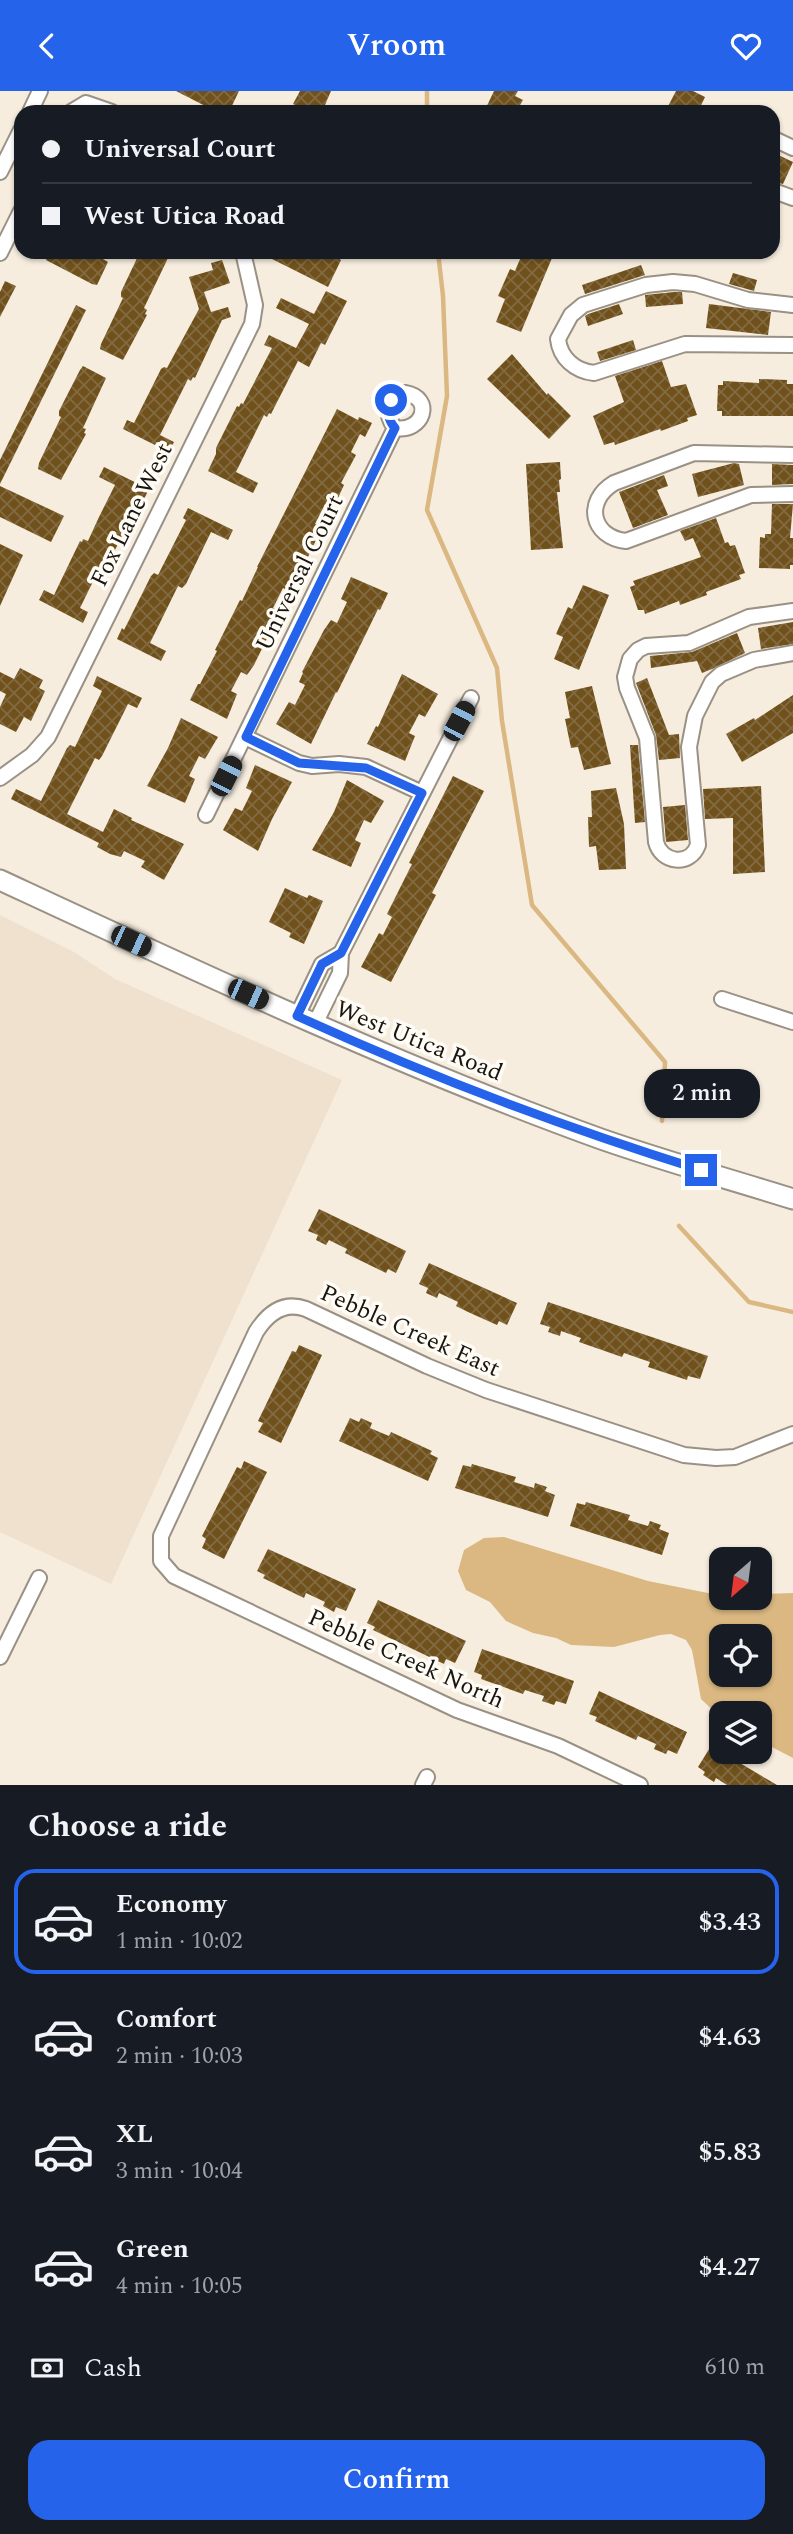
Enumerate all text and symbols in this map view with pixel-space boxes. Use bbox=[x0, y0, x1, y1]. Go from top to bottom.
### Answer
text: Vroom bbox=[347, 21, 446, 70]
icon: back bbox=[28, 27, 66, 65]
icon: heart bbox=[727, 27, 765, 65]
text: Universal Court bbox=[84, 129, 276, 169]
text: West Utica Road bbox=[84, 196, 285, 236]
route start bbox=[375, 384, 407, 416]
street label: Fox Lane West bbox=[82, 437, 182, 593]
street label: Universal Court bbox=[247, 489, 353, 657]
car bbox=[440, 698, 479, 744]
car bbox=[208, 753, 245, 799]
car bbox=[108, 923, 155, 959]
car bbox=[225, 976, 272, 1012]
street label: West Utica Road bbox=[330, 991, 508, 1091]
callout: 2 min bbox=[643, 1069, 759, 1117]
text: 2 min bbox=[672, 1076, 732, 1111]
route end bbox=[685, 1154, 717, 1186]
street label: Pebble Creek East bbox=[314, 1275, 506, 1387]
north arrow bbox=[709, 1547, 772, 1610]
map controls bbox=[709, 1547, 772, 1764]
street label: Pebble Creek North bbox=[302, 1600, 510, 1718]
button: locate bbox=[709, 1624, 772, 1687]
button: layers bbox=[709, 1701, 772, 1764]
text: Choose a ride bbox=[28, 1802, 227, 1851]
text: Economy bbox=[116, 1884, 226, 1924]
icon: car bbox=[32, 1890, 95, 1953]
text: $3.43 bbox=[698, 1902, 761, 1942]
text: 1 min · 10:02 bbox=[116, 1924, 243, 1959]
text: Comfort bbox=[116, 1999, 217, 2039]
icon: car bbox=[32, 2005, 95, 2068]
text: $4.63 bbox=[698, 2017, 761, 2057]
text: 2 min · 10:03 bbox=[116, 2039, 243, 2074]
text: XL bbox=[116, 2114, 153, 2154]
icon: car bbox=[32, 2120, 95, 2183]
text: $5.83 bbox=[698, 2132, 761, 2172]
text: 3 min · 10:04 bbox=[116, 2154, 243, 2189]
text: Green bbox=[116, 2229, 189, 2269]
icon: car bbox=[32, 2235, 95, 2298]
text: $4.27 bbox=[698, 2247, 761, 2287]
text: 4 min · 10:05 bbox=[116, 2269, 243, 2304]
text: Cash bbox=[84, 2348, 142, 2388]
icon: cash bbox=[28, 2349, 66, 2387]
text: 610 m bbox=[705, 2350, 765, 2385]
button: Confirm bbox=[28, 2440, 765, 2520]

